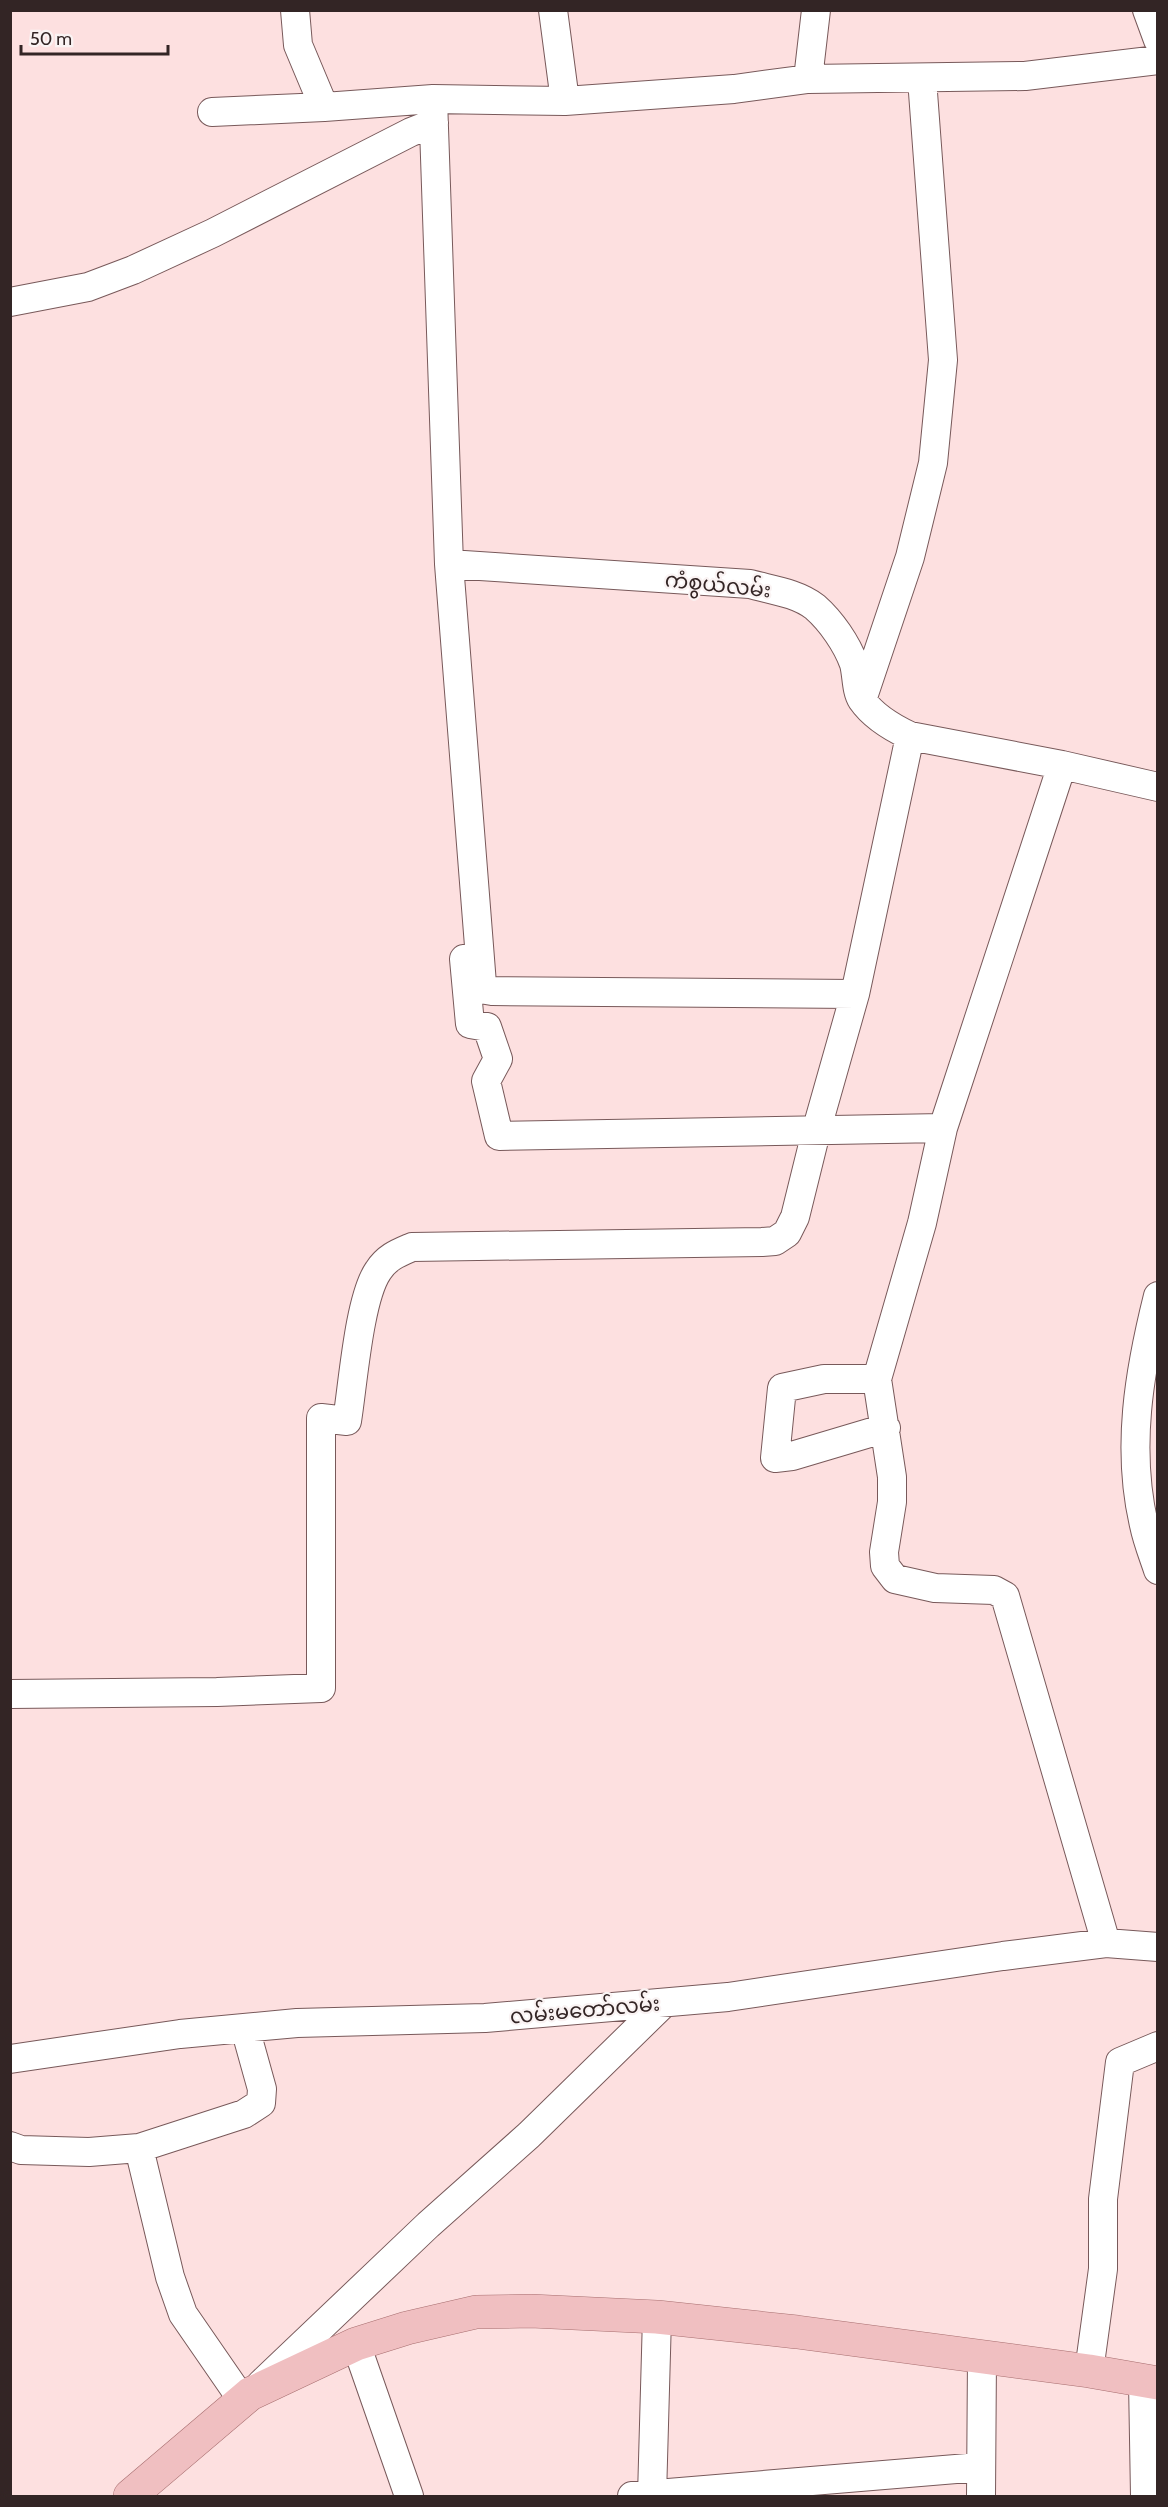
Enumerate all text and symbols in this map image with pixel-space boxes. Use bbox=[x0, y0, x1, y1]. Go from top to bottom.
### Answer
scale bar bbox=[21, 18, 168, 56]
text: 50 m bbox=[30, 28, 72, 50]
street label: ကံစွယ်လမ်း bbox=[663, 564, 773, 606]
street label: လမ်းမတော်လမ်း bbox=[509, 1987, 661, 2029]

